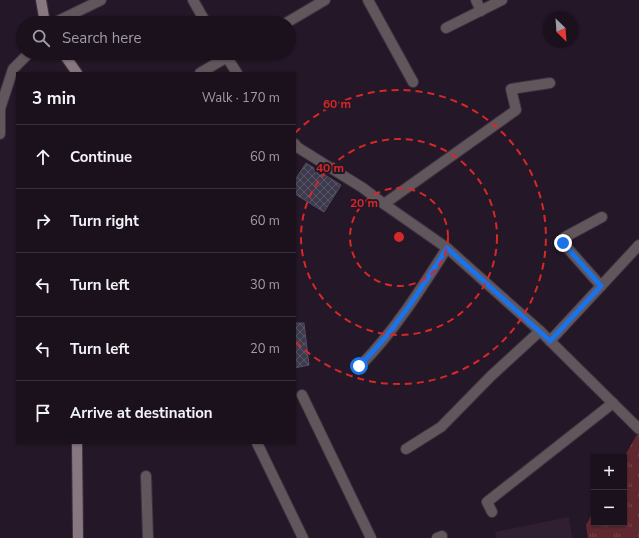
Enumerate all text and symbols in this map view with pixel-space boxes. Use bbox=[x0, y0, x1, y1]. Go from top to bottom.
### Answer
north arrow bbox=[543, 12, 579, 48]
search box bbox=[16, 16, 296, 60]
icon: search bbox=[30, 27, 52, 49]
text: Search here bbox=[62, 28, 142, 48]
text: 3 min bbox=[32, 87, 76, 110]
text: Walk · 170 m bbox=[202, 89, 280, 107]
text: 60 m bbox=[323, 96, 351, 112]
icon: ahead bbox=[32, 146, 54, 168]
text: Continue bbox=[70, 147, 132, 167]
text: 60 m bbox=[250, 148, 280, 166]
text: 40 m bbox=[316, 160, 344, 176]
text: 20 m bbox=[350, 195, 378, 211]
icon: right bbox=[32, 210, 54, 232]
text: Turn right bbox=[70, 211, 139, 231]
text: 60 m bbox=[250, 212, 280, 230]
centre of rings bbox=[392, 230, 406, 244]
route end bbox=[554, 234, 572, 252]
icon: left bbox=[32, 274, 54, 296]
text: Turn left bbox=[70, 275, 129, 295]
text: 30 m bbox=[250, 276, 280, 294]
icon: left bbox=[32, 338, 54, 360]
text: Turn left bbox=[70, 339, 129, 359]
text: 20 m bbox=[250, 340, 280, 358]
route start bbox=[350, 357, 368, 375]
icon: arrive bbox=[32, 402, 54, 424]
text: Arrive at destination bbox=[70, 403, 213, 423]
map controls bbox=[591, 454, 627, 526]
button: + bbox=[591, 454, 627, 490]
button: − bbox=[591, 490, 627, 526]

